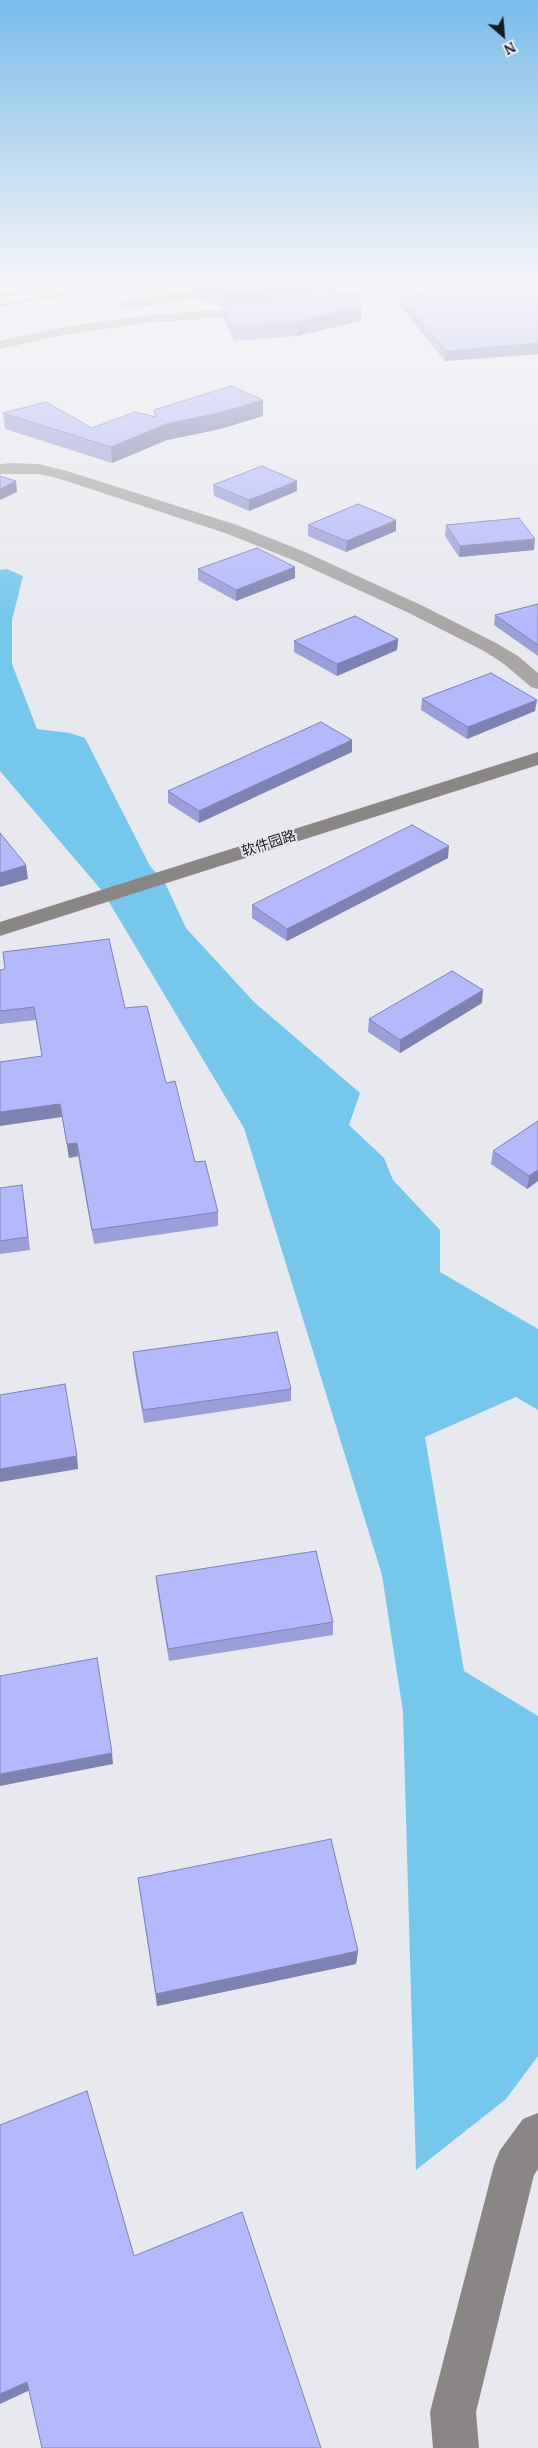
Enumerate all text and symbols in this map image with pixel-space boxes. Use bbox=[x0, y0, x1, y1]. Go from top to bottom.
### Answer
north arrow bbox=[478, 10, 528, 60]
text: N bbox=[501, 38, 519, 60]
street label: 软件园路 bbox=[240, 827, 298, 861]

